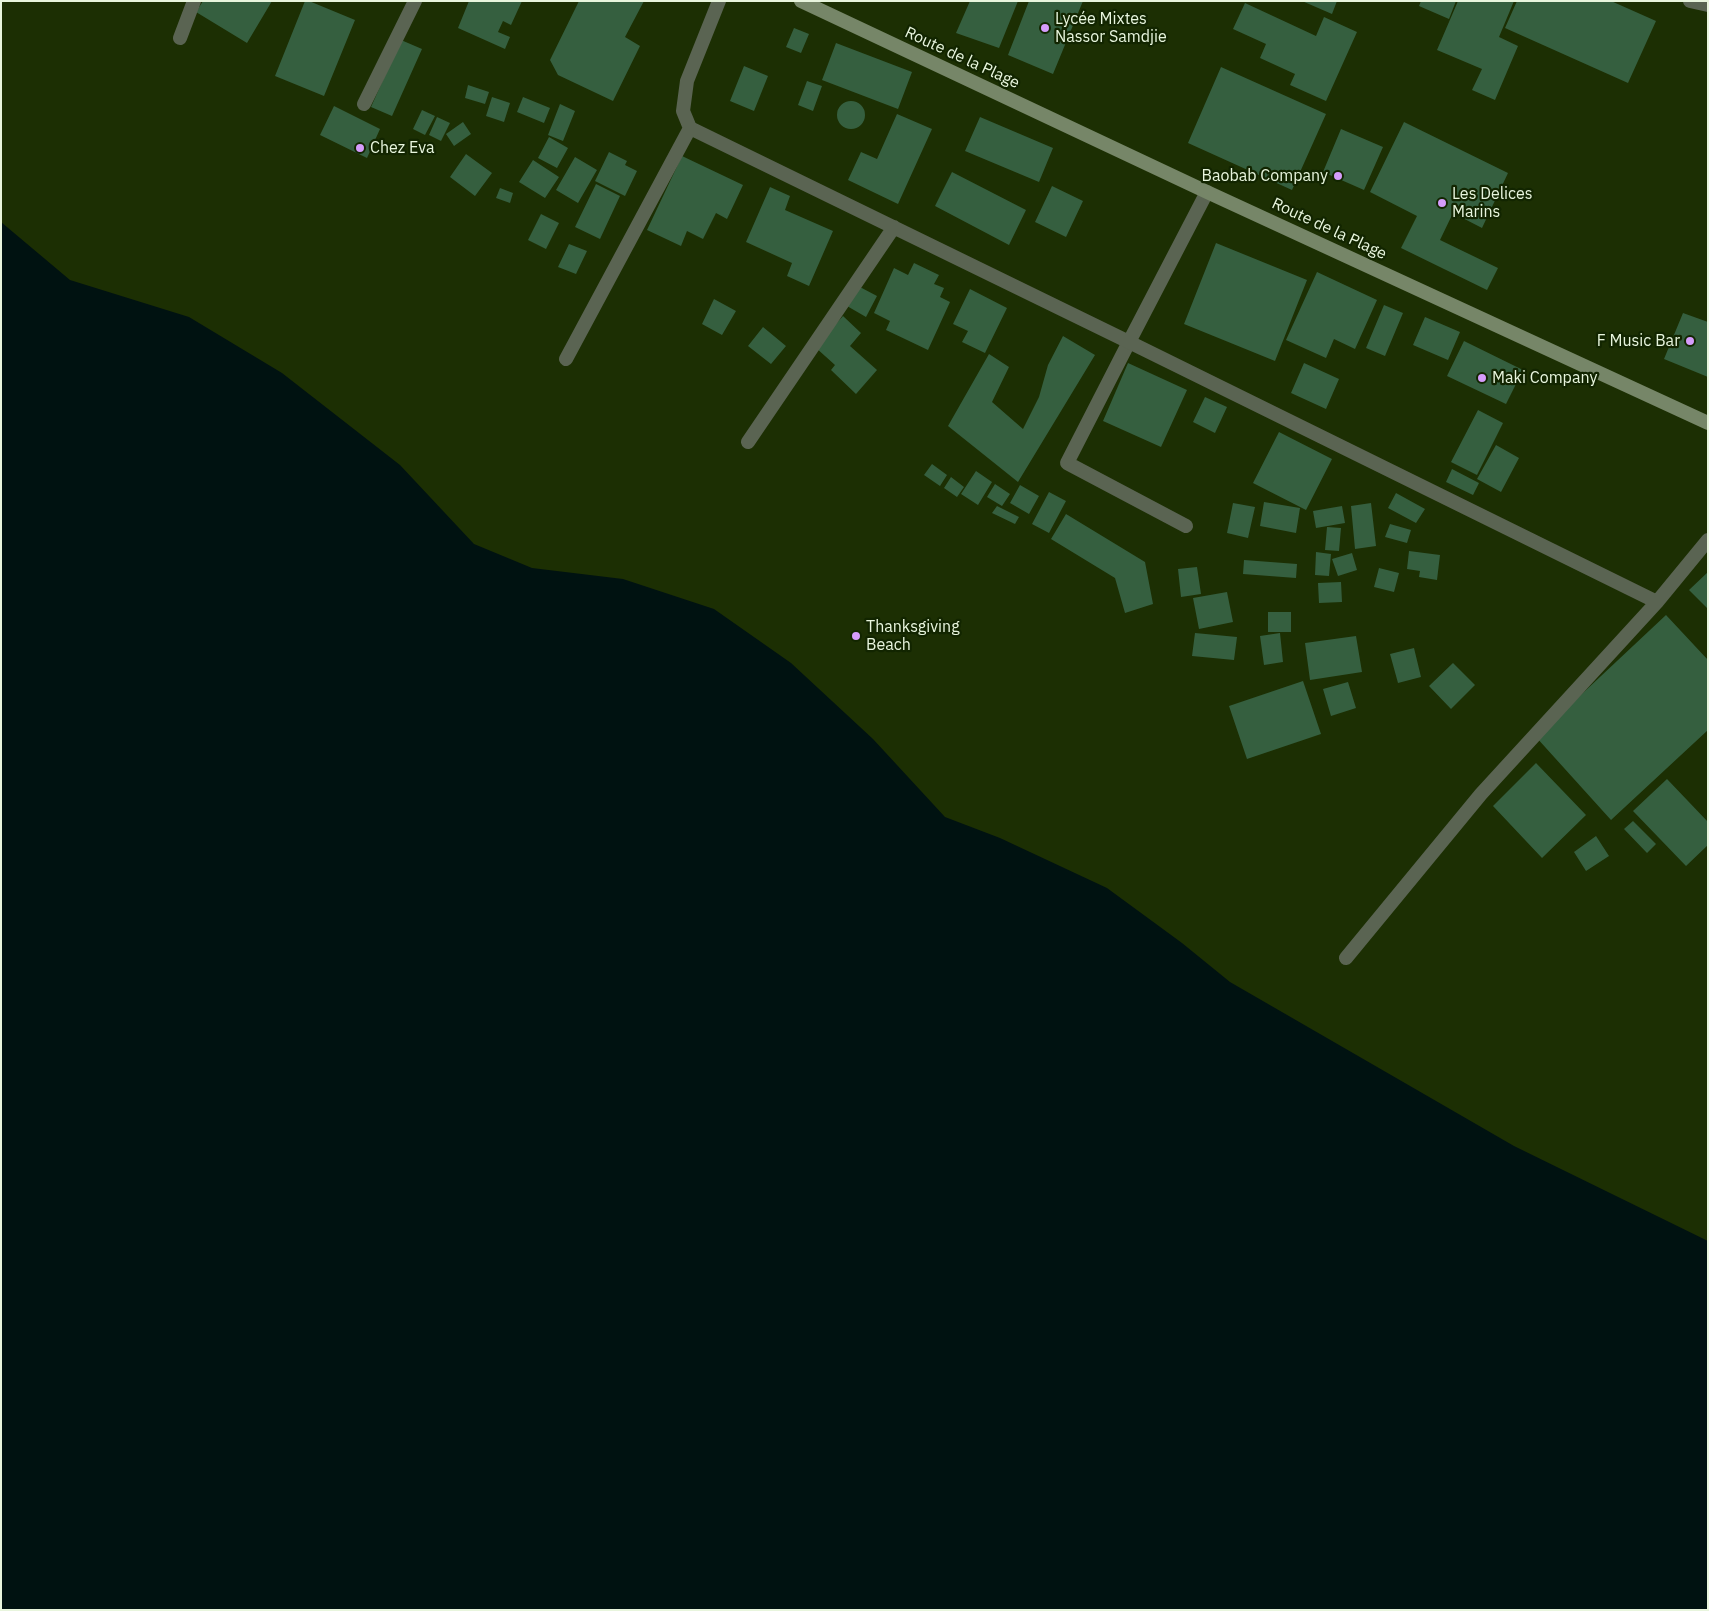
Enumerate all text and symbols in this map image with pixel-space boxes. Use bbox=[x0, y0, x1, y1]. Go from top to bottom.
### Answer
place label: Lycée Mixtes Nassor Samdjie bbox=[1055, 9, 1167, 47]
marker: Lycée Mixtes Nassor Samdjie bbox=[1039, 22, 1051, 34]
street label: Route de la Plage bbox=[902, 23, 1022, 93]
place label: Chez Eva bbox=[370, 138, 435, 158]
marker: Chez Eva bbox=[354, 142, 366, 154]
place label: Baobab Company bbox=[1202, 166, 1328, 186]
marker: Baobab Company bbox=[1332, 170, 1344, 182]
place label: Les Delices Marins bbox=[1452, 184, 1533, 222]
street label: Route de la Plage bbox=[1269, 194, 1389, 264]
marker: Les Delices Marins bbox=[1436, 197, 1448, 209]
place label: F Music Bar bbox=[1597, 331, 1680, 351]
marker: F Music Bar bbox=[1684, 335, 1696, 347]
place label: Maki Company bbox=[1492, 368, 1597, 388]
marker: Maki Company bbox=[1476, 372, 1488, 384]
place label: Thanksgiving Beach bbox=[866, 617, 960, 655]
marker: Thanksgiving Beach bbox=[850, 630, 862, 642]

